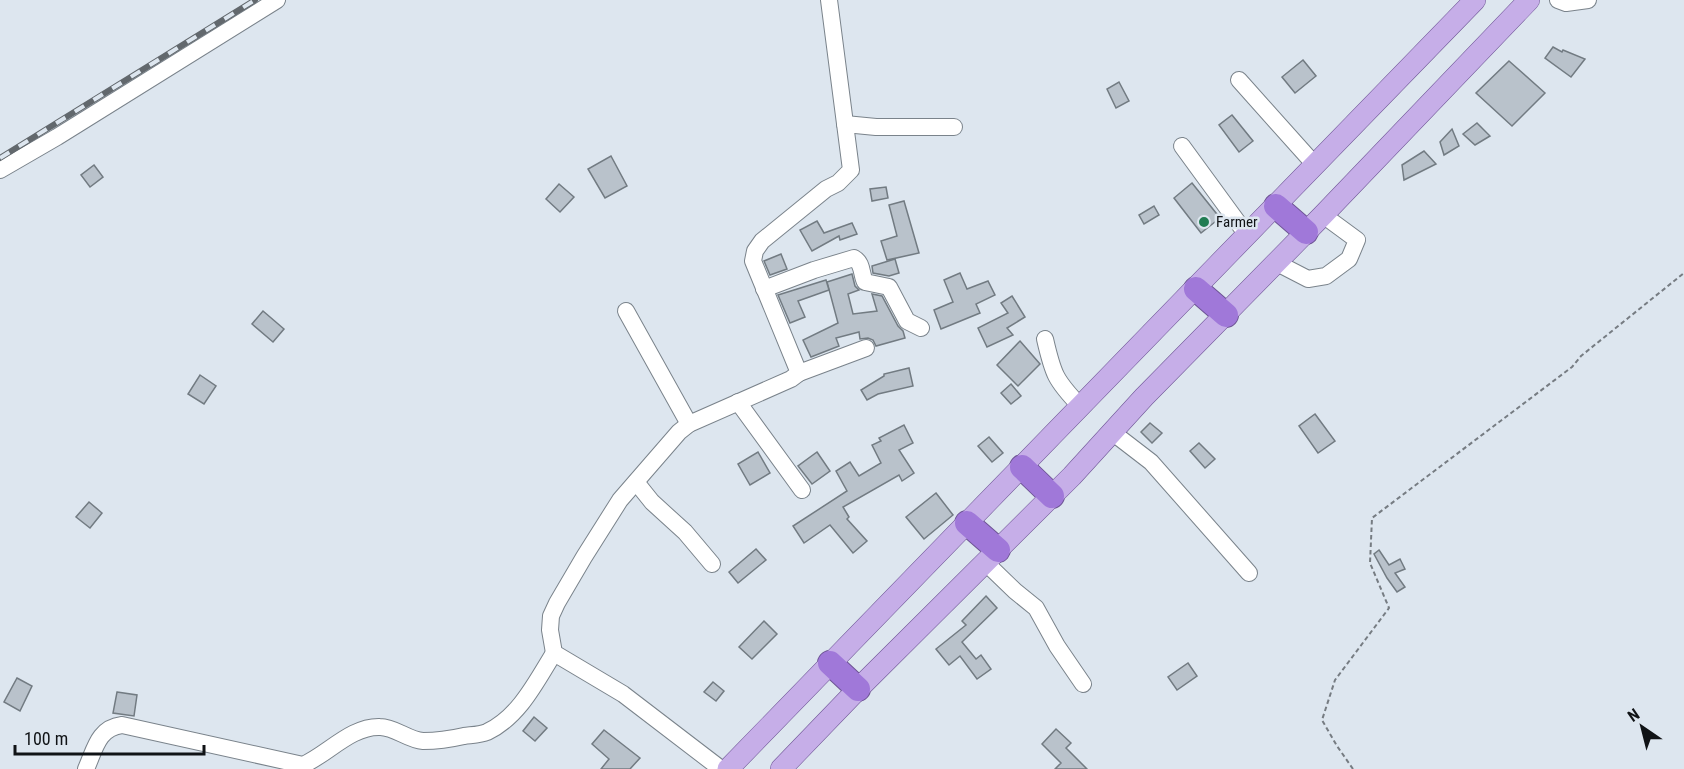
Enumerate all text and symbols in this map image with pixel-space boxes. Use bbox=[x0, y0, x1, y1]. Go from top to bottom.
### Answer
place label: Farmer bbox=[1216, 213, 1258, 231]
marker: Farmer bbox=[1197, 215, 1211, 229]
north arrow bbox=[1612, 697, 1672, 757]
text: N bbox=[1624, 705, 1643, 726]
scale bar bbox=[15, 718, 204, 756]
text: 100 m bbox=[24, 728, 68, 749]

